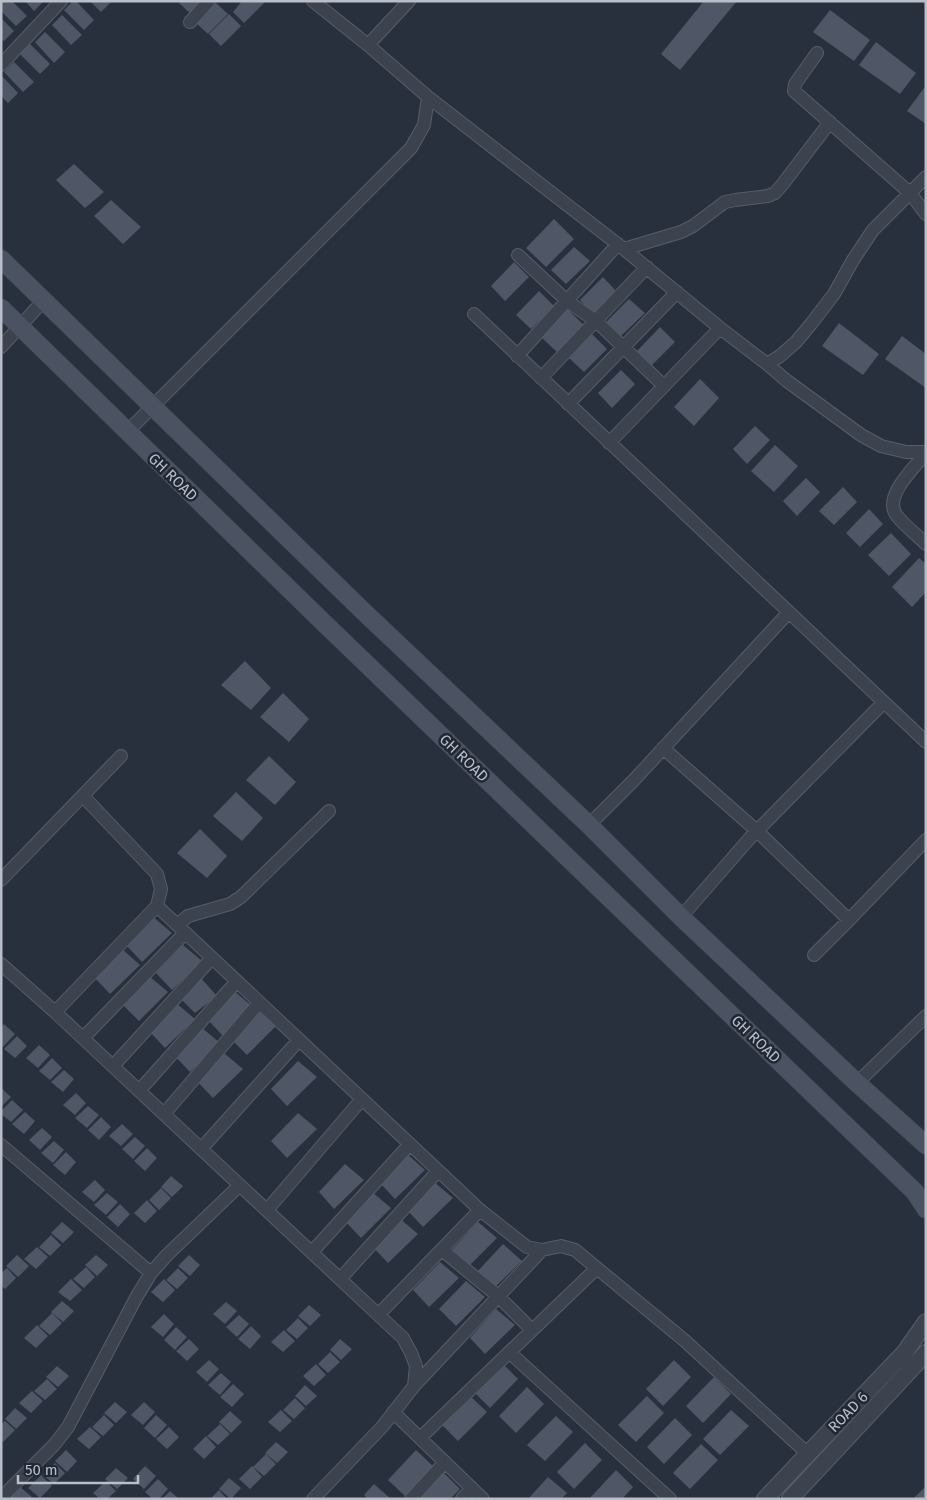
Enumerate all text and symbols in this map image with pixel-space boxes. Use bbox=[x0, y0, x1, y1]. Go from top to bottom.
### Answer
street label: GH ROAD bbox=[145, 449, 201, 505]
street label: GH ROAD bbox=[436, 730, 492, 786]
street label: GH ROAD bbox=[728, 1011, 784, 1067]
street label: ROAD 6 bbox=[824, 1388, 872, 1436]
scale bar bbox=[18, 1452, 138, 1484]
text: 50 m bbox=[25, 1461, 58, 1479]

